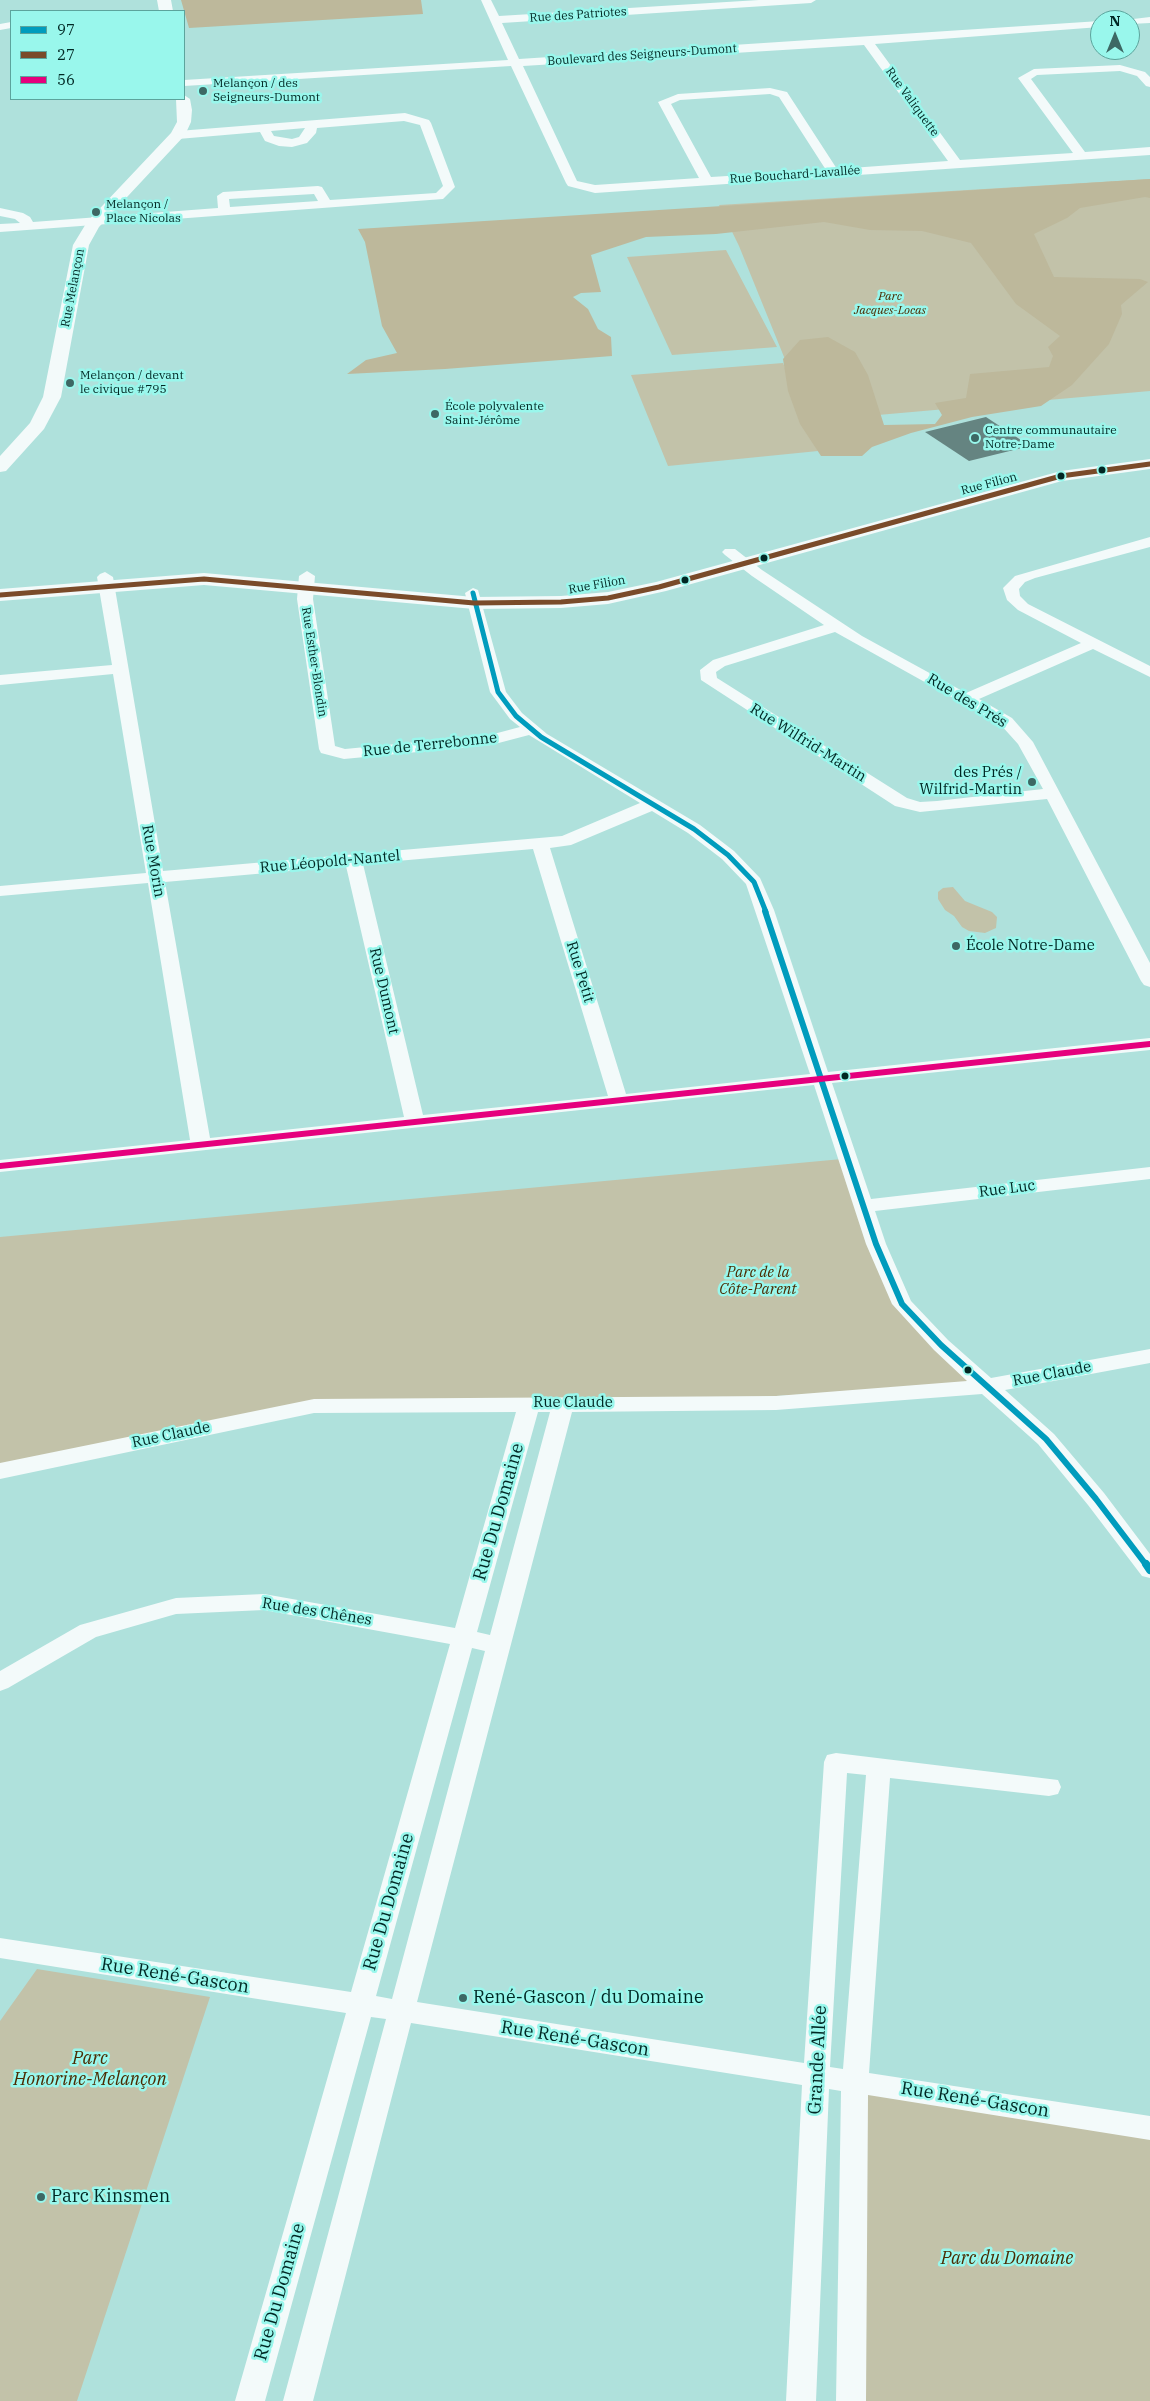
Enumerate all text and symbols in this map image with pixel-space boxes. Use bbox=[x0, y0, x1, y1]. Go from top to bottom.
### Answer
street label: Rue des Patriotes bbox=[529, 4, 627, 26]
legend bbox=[10, 10, 185, 100]
north arrow bbox=[1090, 10, 1140, 60]
text: N bbox=[1109, 12, 1121, 30]
text: 97 bbox=[57, 20, 75, 39]
street label: Boulevard des Seigneurs-Dumont bbox=[547, 41, 737, 69]
text: 27 bbox=[57, 45, 75, 64]
street label: Rue Valiquette bbox=[882, 65, 942, 139]
text: 56 bbox=[57, 70, 75, 89]
place label: Melançon / des Seigneurs-Dumont bbox=[213, 77, 320, 105]
marker: Melançon / des Seigneurs-Dumont bbox=[197, 85, 209, 97]
street label: Rue Bouchard-Lavallée bbox=[729, 163, 861, 187]
place label: Melançon / Place Nicolas bbox=[106, 198, 181, 226]
marker: Melançon / Place Nicolas bbox=[90, 206, 102, 218]
street label: Rue Melançon bbox=[58, 247, 88, 329]
park label: Parc Jacques-Locas bbox=[854, 290, 926, 318]
place label: Melançon / devant le civique #795 bbox=[80, 369, 184, 397]
marker: Melançon / devant le civique #795 bbox=[64, 377, 76, 389]
place label: École polyvalente Saint-Jérôme bbox=[445, 400, 544, 428]
marker: École polyvalente Saint-Jérôme bbox=[429, 408, 441, 420]
place label: Centre communautaire Notre-Dame bbox=[985, 424, 1117, 452]
marker: Centre communautaire Notre-Dame bbox=[969, 432, 981, 444]
unlabelled marker bbox=[1097, 465, 1107, 475]
street label: Rue Filion bbox=[959, 470, 1019, 498]
unlabelled marker bbox=[1056, 471, 1066, 481]
unlabelled marker bbox=[759, 553, 769, 563]
street label: Rue Filion bbox=[567, 573, 627, 597]
unlabelled marker bbox=[680, 575, 690, 585]
street label: Rue Esther-Blondin bbox=[298, 606, 330, 718]
street label: Rue des Prés bbox=[924, 670, 1010, 732]
street label: Rue Wilfrid-Martin bbox=[747, 700, 869, 786]
street label: Rue de Terrebonne bbox=[362, 729, 498, 761]
place label: des Prés / Wilfrid-Martin bbox=[919, 764, 1022, 799]
marker: des Prés / Wilfrid-Martin bbox=[1026, 776, 1038, 788]
street label: Rue Morin bbox=[138, 823, 168, 899]
street label: Rue Léopold-Nantel bbox=[259, 847, 401, 877]
place label: École Notre-Dame bbox=[966, 937, 1095, 955]
street label: Rue Petit bbox=[562, 939, 598, 1005]
marker: École Notre-Dame bbox=[950, 940, 962, 952]
street label: Rue Dumont bbox=[365, 946, 403, 1036]
unlabelled marker bbox=[840, 1071, 850, 1081]
street label: Rue Luc bbox=[978, 1177, 1036, 1201]
park label: Parc de la Côte-Parent bbox=[719, 1264, 797, 1299]
street label: Rue Claude bbox=[1011, 1358, 1093, 1390]
unlabelled marker bbox=[963, 1365, 973, 1375]
street label: Rue Claude bbox=[533, 1394, 613, 1412]
street label: Rue Claude bbox=[130, 1418, 212, 1452]
street label: Rue Du Domaine bbox=[469, 1441, 529, 1583]
street label: Rue des Chênes bbox=[261, 1594, 373, 1630]
street label: Rue Du Domaine bbox=[359, 1831, 419, 1973]
street label: Rue René-Gascon bbox=[99, 1954, 251, 1998]
place label: René-Gascon / du Domaine bbox=[473, 1987, 704, 2009]
marker: René-Gascon / du Domaine bbox=[457, 1992, 469, 2004]
street label: Grande Allée bbox=[804, 2005, 832, 2115]
street label: Rue René-Gascon bbox=[499, 2017, 651, 2061]
park label: Parc Honorine-Melançon bbox=[13, 2048, 167, 2090]
street label: Rue René-Gascon bbox=[899, 2078, 1051, 2122]
place label: Parc Kinsmen bbox=[51, 2186, 170, 2208]
marker: Parc Kinsmen bbox=[35, 2191, 47, 2203]
street label: Rue Du Domaine bbox=[250, 2221, 310, 2363]
park label: Parc du Domaine bbox=[941, 2248, 1073, 2270]

